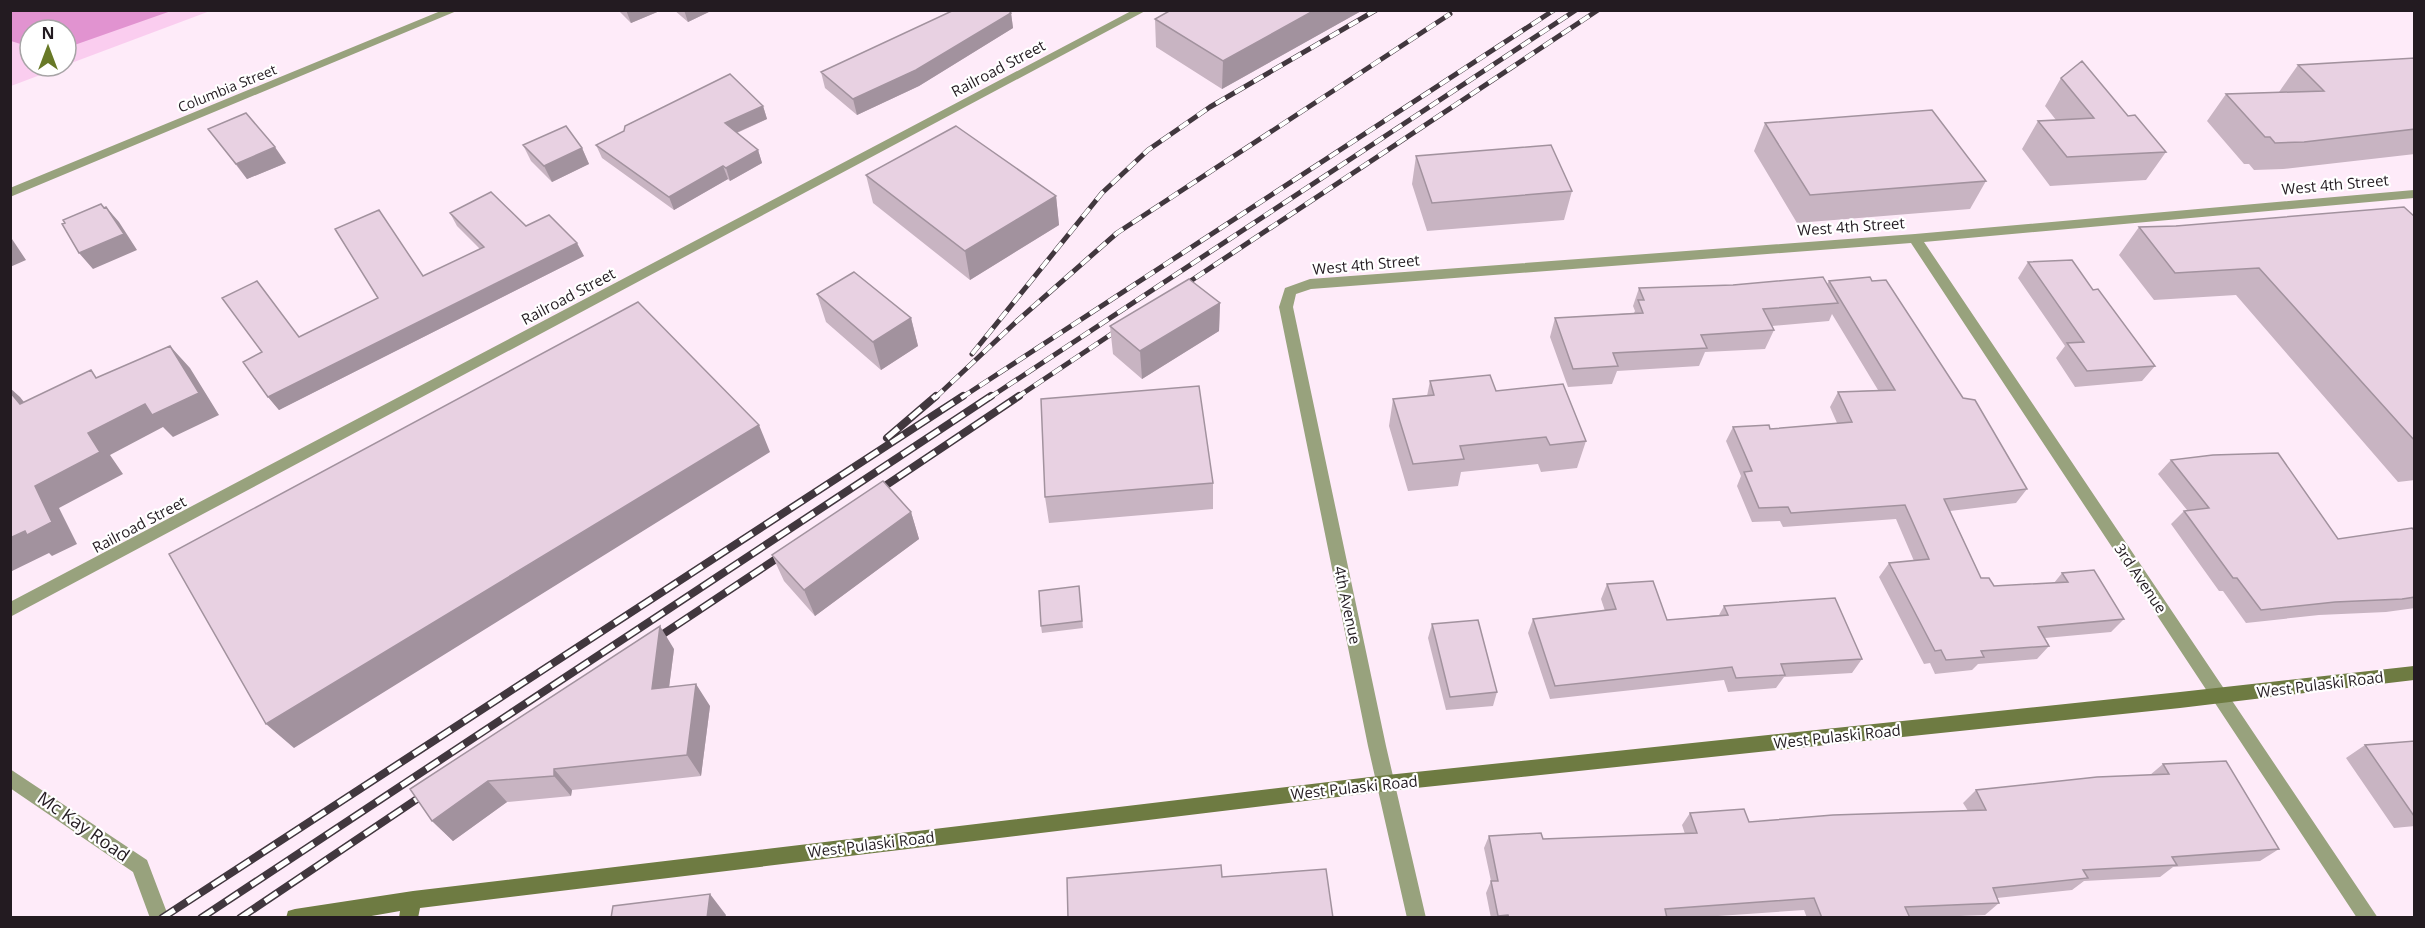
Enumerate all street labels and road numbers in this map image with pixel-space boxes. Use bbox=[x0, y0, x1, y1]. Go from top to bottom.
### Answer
street label: Railroad Street bbox=[948, 35, 1048, 101]
street label: Columbia Street bbox=[175, 60, 279, 116]
street label: West 4th Street bbox=[2281, 169, 2389, 199]
street label: West 4th Street bbox=[1797, 212, 1905, 240]
street label: West 4th Street bbox=[1312, 249, 1420, 279]
street label: Railroad Street bbox=[518, 263, 618, 329]
street label: Railroad Street bbox=[89, 491, 189, 557]
street label: 3rd Avenue bbox=[2110, 539, 2172, 617]
street label: 4th Avenue bbox=[1330, 564, 1366, 646]
street label: West Pulaski Road bbox=[2255, 666, 2385, 702]
street label: West Pulaski Road bbox=[1773, 719, 1901, 753]
street label: West Pulaski Road bbox=[1290, 770, 1418, 804]
street label: Mc Kay Road bbox=[33, 785, 135, 867]
street label: West Pulaski Road bbox=[806, 826, 936, 862]

